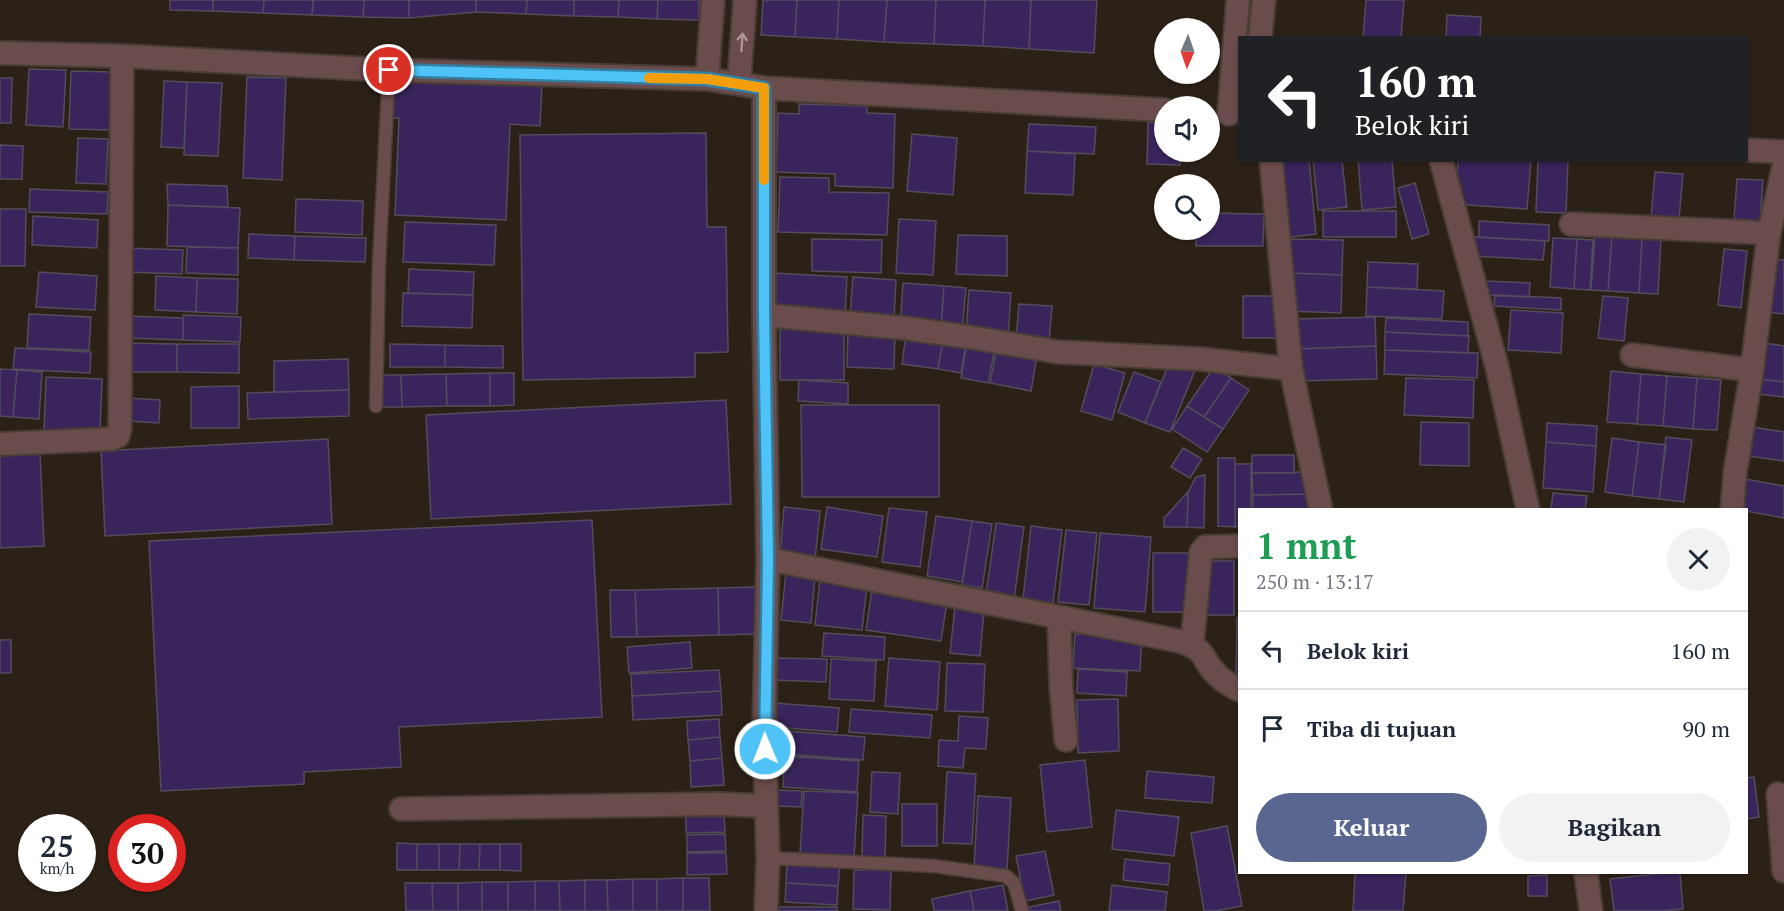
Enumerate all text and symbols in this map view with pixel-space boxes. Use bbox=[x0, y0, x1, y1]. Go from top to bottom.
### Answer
north arrow bbox=[1154, 18, 1220, 84]
map controls bbox=[1154, 18, 1220, 240]
one-way arrow bbox=[736, 32, 747, 52]
pin bbox=[363, 44, 414, 95]
icon: arrive bbox=[372, 53, 405, 86]
text: 160 m bbox=[1355, 53, 1476, 109]
icon: left bbox=[1256, 60, 1334, 138]
button: sound bbox=[1154, 96, 1220, 162]
text: Belok kiri bbox=[1355, 107, 1469, 143]
button: search bbox=[1154, 174, 1220, 240]
text: 1 mnt bbox=[1256, 522, 1357, 569]
button: close bbox=[1667, 528, 1730, 591]
text: 250 m · 13:17 bbox=[1256, 568, 1374, 595]
icon: left bbox=[1256, 634, 1289, 667]
text: Belok kiri bbox=[1307, 636, 1409, 665]
text: 160 m bbox=[1670, 636, 1730, 665]
icon: arrive bbox=[1256, 712, 1289, 745]
text: Tiba di tujuan bbox=[1307, 714, 1456, 743]
text: 90 m bbox=[1682, 714, 1730, 743]
position arrow bbox=[733, 717, 797, 781]
button: Keluar bbox=[1256, 793, 1487, 862]
button: Bagikan bbox=[1499, 793, 1730, 862]
speed limit sign: 30 bbox=[108, 814, 186, 892]
text: 25 bbox=[40, 826, 74, 866]
text: km/h bbox=[40, 858, 74, 878]

